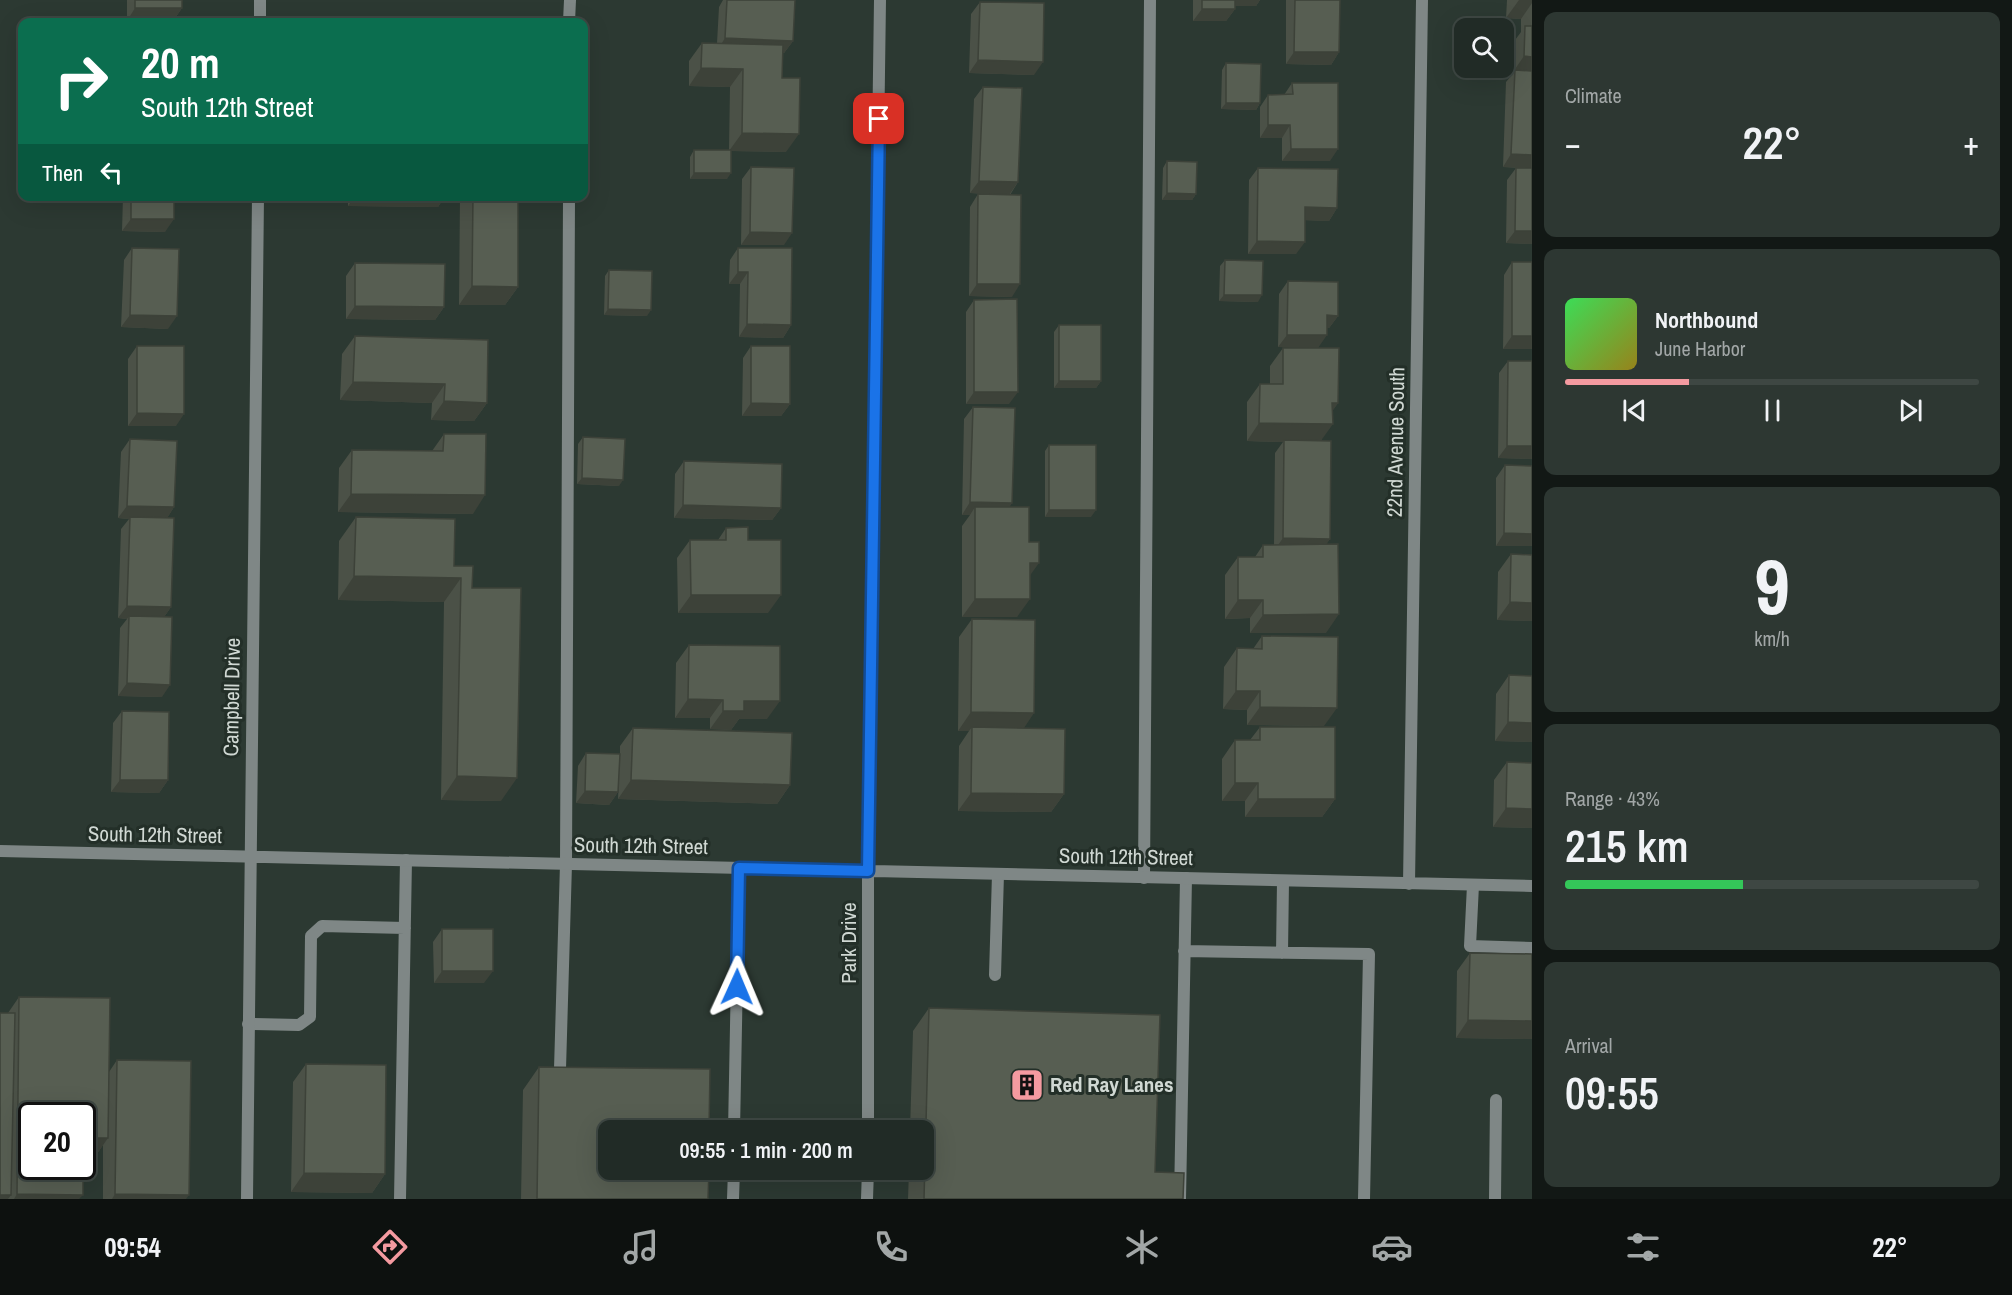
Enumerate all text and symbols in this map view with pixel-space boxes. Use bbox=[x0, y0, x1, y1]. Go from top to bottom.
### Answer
map controls bbox=[1454, 18, 1514, 78]
button: search bbox=[1454, 18, 1514, 78]
text: 20 m bbox=[141, 35, 220, 91]
icon: right bbox=[42, 42, 120, 120]
text: Climate bbox=[1565, 82, 1622, 109]
text: South 12th Street bbox=[141, 89, 313, 125]
pin bbox=[853, 93, 904, 144]
icon: arrive bbox=[862, 102, 895, 135]
text: 22° bbox=[1742, 112, 1802, 173]
text: − bbox=[1565, 121, 1581, 165]
text: + bbox=[1963, 121, 1979, 165]
icon: left bbox=[95, 156, 128, 189]
text: Then bbox=[42, 158, 83, 188]
text: Northbound bbox=[1655, 305, 1758, 335]
text: June Harbor bbox=[1655, 335, 1745, 362]
street label: 22nd Avenue South bbox=[1380, 367, 1411, 517]
icon: previous bbox=[1618, 394, 1651, 427]
icon: pause bbox=[1756, 394, 1789, 427]
icon: next bbox=[1894, 394, 1927, 427]
text: 9 bbox=[1754, 533, 1790, 638]
text: km/h bbox=[1754, 625, 1790, 652]
street label: Campbell Drive bbox=[216, 637, 247, 757]
text: Range · 43% bbox=[1565, 785, 1660, 812]
text: 215 km bbox=[1565, 815, 1689, 876]
street label: South 12th Street bbox=[88, 819, 222, 850]
street label: South 12th Street bbox=[574, 830, 708, 861]
street label: South 12th Street bbox=[1059, 841, 1193, 872]
street label: Park Drive bbox=[834, 902, 863, 984]
position arrow bbox=[705, 955, 769, 1019]
text: Arrival bbox=[1565, 1032, 1612, 1059]
text: 09:55 bbox=[1565, 1062, 1659, 1123]
building icon: Red Ray Lanes bbox=[1009, 1067, 1045, 1103]
place label: Red Ray Lanes bbox=[1050, 1070, 1173, 1099]
speed limit sign: 20 bbox=[18, 1102, 96, 1180]
text: 09:55 · 1 min · 200 m bbox=[679, 1135, 853, 1165]
icon: directions bbox=[369, 1226, 411, 1268]
icon: music bbox=[620, 1226, 662, 1268]
icon: phone bbox=[870, 1226, 912, 1268]
icon: climate bbox=[1121, 1226, 1163, 1268]
icon: car bbox=[1371, 1226, 1413, 1268]
icon: filters bbox=[1622, 1226, 1664, 1268]
text: 09:54 bbox=[104, 1229, 161, 1265]
text: 22° bbox=[1872, 1229, 1908, 1265]

